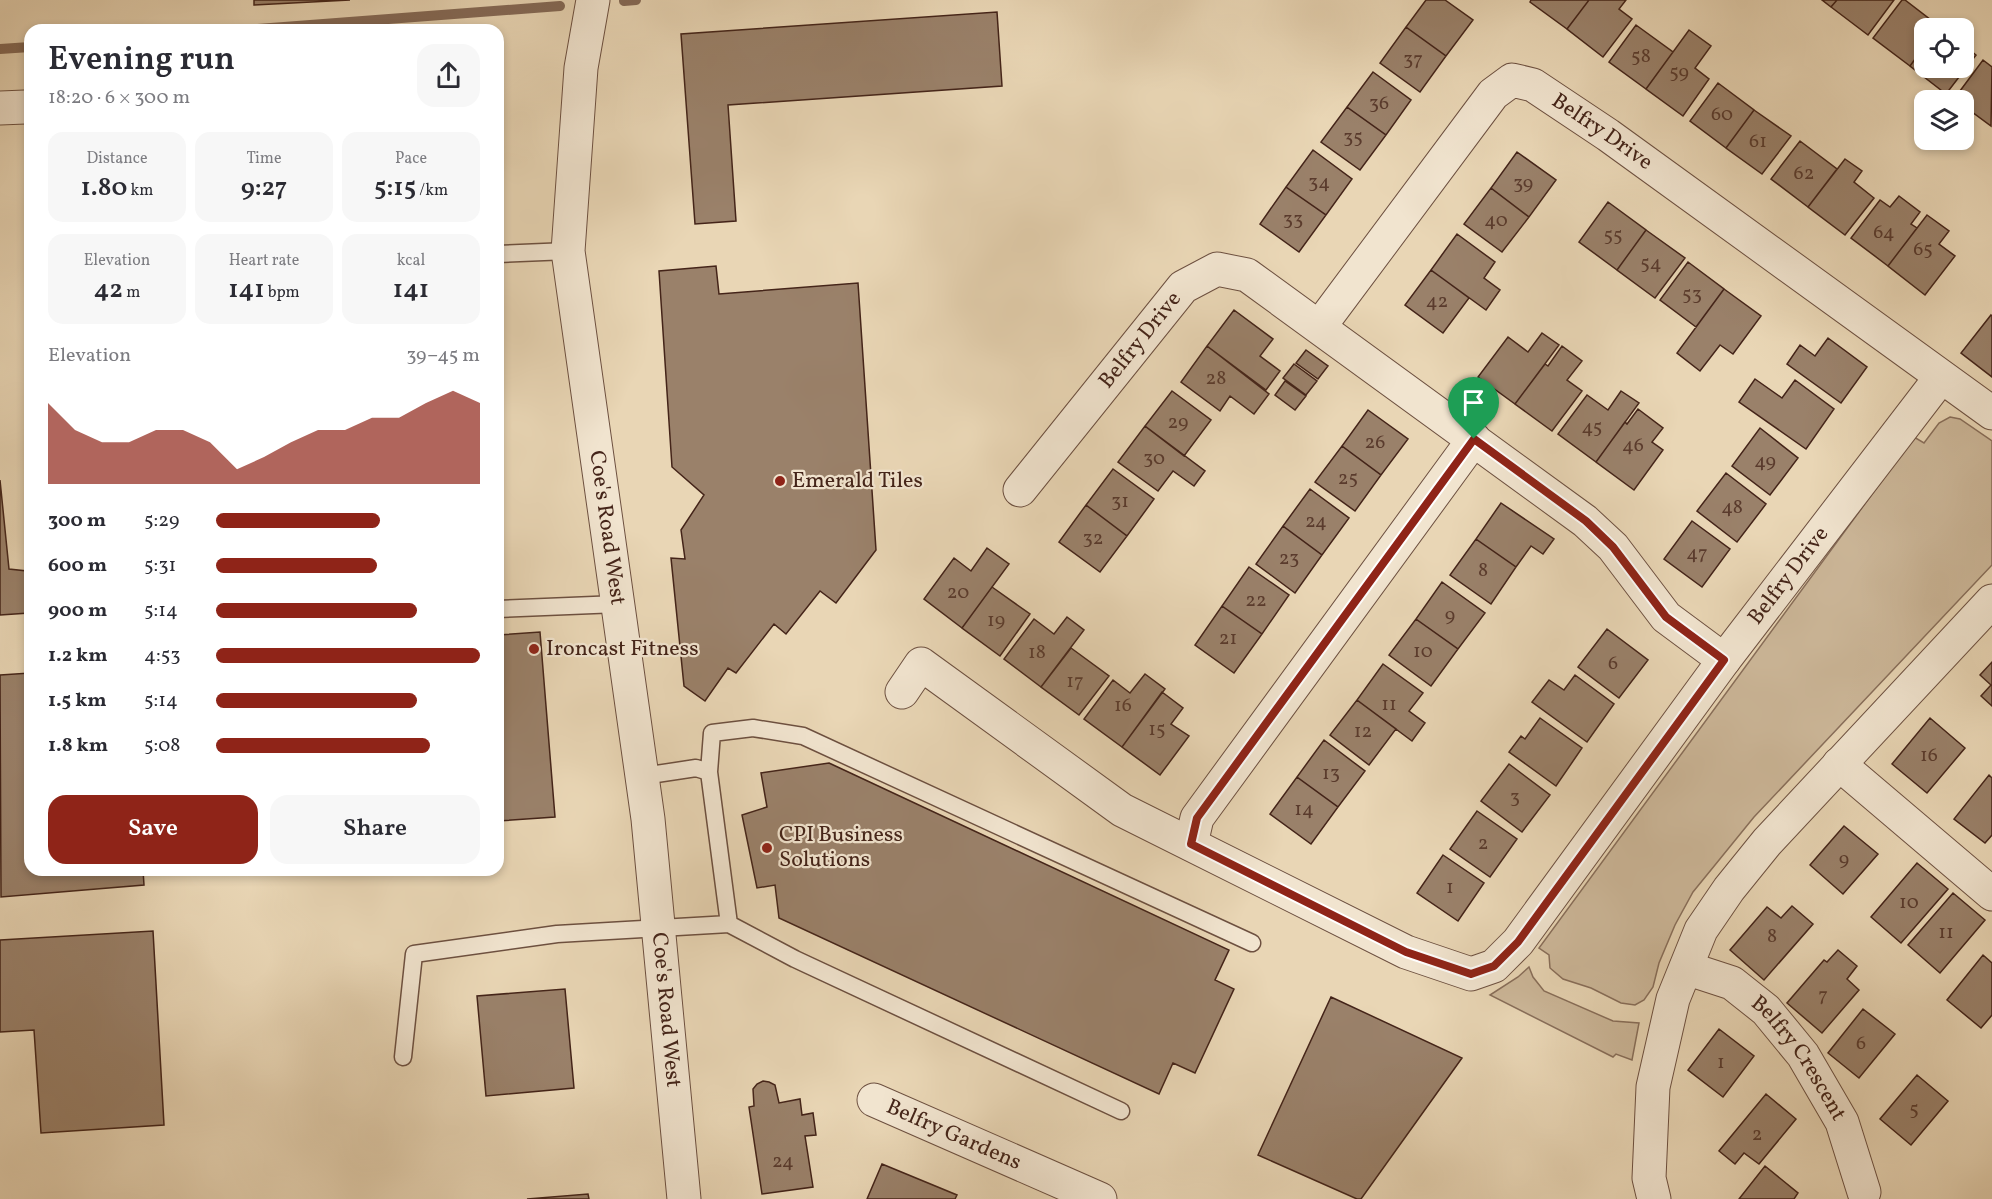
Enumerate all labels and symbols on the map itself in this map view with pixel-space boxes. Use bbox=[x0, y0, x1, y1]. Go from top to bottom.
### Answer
house number: 58 bbox=[1631, 43, 1651, 71]
house number: 37 bbox=[1403, 46, 1423, 74]
house number: 59 bbox=[1669, 59, 1689, 87]
street label: Belfry Drive bbox=[1545, 86, 1659, 178]
house number: 36 bbox=[1369, 90, 1389, 118]
house number: 60 bbox=[1711, 101, 1733, 129]
house number: 35 bbox=[1343, 124, 1363, 152]
house number: 61 bbox=[1749, 128, 1767, 156]
house number: 62 bbox=[1794, 160, 1814, 188]
house number: 34 bbox=[1308, 169, 1330, 197]
house number: 39 bbox=[1513, 170, 1533, 198]
house number: 33 bbox=[1283, 206, 1303, 234]
house number: 40 bbox=[1484, 207, 1508, 235]
house number: 64 bbox=[1873, 219, 1895, 247]
house number: 55 bbox=[1603, 222, 1623, 250]
house number: 65 bbox=[1913, 236, 1933, 264]
house number: 54 bbox=[1640, 250, 1662, 278]
house number: 53 bbox=[1682, 281, 1702, 309]
street label: Belfry Drive bbox=[1092, 285, 1189, 396]
house number: 42 bbox=[1426, 288, 1448, 316]
house number: 28 bbox=[1206, 365, 1226, 393]
pin bbox=[1448, 377, 1499, 439]
house number: 29 bbox=[1168, 409, 1188, 437]
house number: 45 bbox=[1582, 414, 1602, 442]
house number: 26 bbox=[1365, 429, 1385, 457]
house number: 46 bbox=[1622, 432, 1644, 460]
house number: 30 bbox=[1143, 445, 1165, 473]
house number: 49 bbox=[1754, 448, 1776, 476]
street label: Coe's Road West bbox=[581, 449, 633, 607]
house number: 25 bbox=[1338, 465, 1358, 493]
place label: Emerald Tiles bbox=[792, 466, 923, 497]
marker: Emerald Tiles bbox=[773, 474, 787, 488]
house number: 31 bbox=[1111, 488, 1129, 516]
house number: 48 bbox=[1721, 494, 1743, 522]
house number: 24 bbox=[1305, 508, 1327, 536]
street label: Belfry Drive bbox=[1741, 520, 1836, 632]
house number: 32 bbox=[1083, 525, 1104, 553]
house number: 47 bbox=[1686, 540, 1708, 568]
house number: 23 bbox=[1279, 545, 1299, 573]
house number: 8 bbox=[1478, 557, 1488, 585]
house number: 20 bbox=[947, 579, 969, 607]
house number: 22 bbox=[1245, 587, 1267, 615]
house number: 9 bbox=[1445, 602, 1455, 630]
house number: 19 bbox=[987, 607, 1005, 635]
house number: 21 bbox=[1219, 625, 1237, 653]
place label: Ironcast Fitness bbox=[546, 634, 699, 665]
house number: 10 bbox=[1413, 638, 1433, 666]
house number: 18 bbox=[1028, 639, 1046, 667]
marker: Ironcast Fitness bbox=[527, 642, 541, 656]
house number: 6 bbox=[1608, 650, 1618, 678]
house number: 17 bbox=[1066, 668, 1084, 696]
house number: 11 bbox=[1381, 691, 1397, 719]
house number: 16 bbox=[1114, 692, 1132, 720]
house number: 15 bbox=[1148, 716, 1166, 744]
house number: 12 bbox=[1354, 718, 1372, 746]
house number: 16 bbox=[1920, 742, 1938, 770]
house number: 13 bbox=[1322, 760, 1340, 788]
house number: 3 bbox=[1510, 784, 1520, 812]
house number: 14 bbox=[1294, 796, 1314, 824]
place label: CPI Business Solutions bbox=[779, 820, 903, 876]
house number: 2 bbox=[1478, 830, 1488, 858]
marker: CPI Business Solutions bbox=[760, 841, 774, 855]
house number: 9 bbox=[1839, 846, 1849, 874]
house number: 1 bbox=[1446, 874, 1454, 902]
house number: 10 bbox=[1899, 889, 1919, 917]
house number: 11 bbox=[1938, 919, 1954, 947]
house number: 8 bbox=[1767, 923, 1777, 951]
street label: Coe's Road West bbox=[643, 931, 689, 1089]
house number: 7 bbox=[1818, 982, 1828, 1010]
street label: Belfry Crescent bbox=[1744, 988, 1854, 1127]
house number: 6 bbox=[1856, 1030, 1866, 1058]
house number: 1 bbox=[1717, 1049, 1725, 1077]
street label: Belfry Gardens bbox=[881, 1092, 1026, 1178]
house number: 5 bbox=[1909, 1096, 1919, 1124]
house number: 2 bbox=[1752, 1121, 1762, 1149]
house number: 24 bbox=[772, 1148, 794, 1176]

